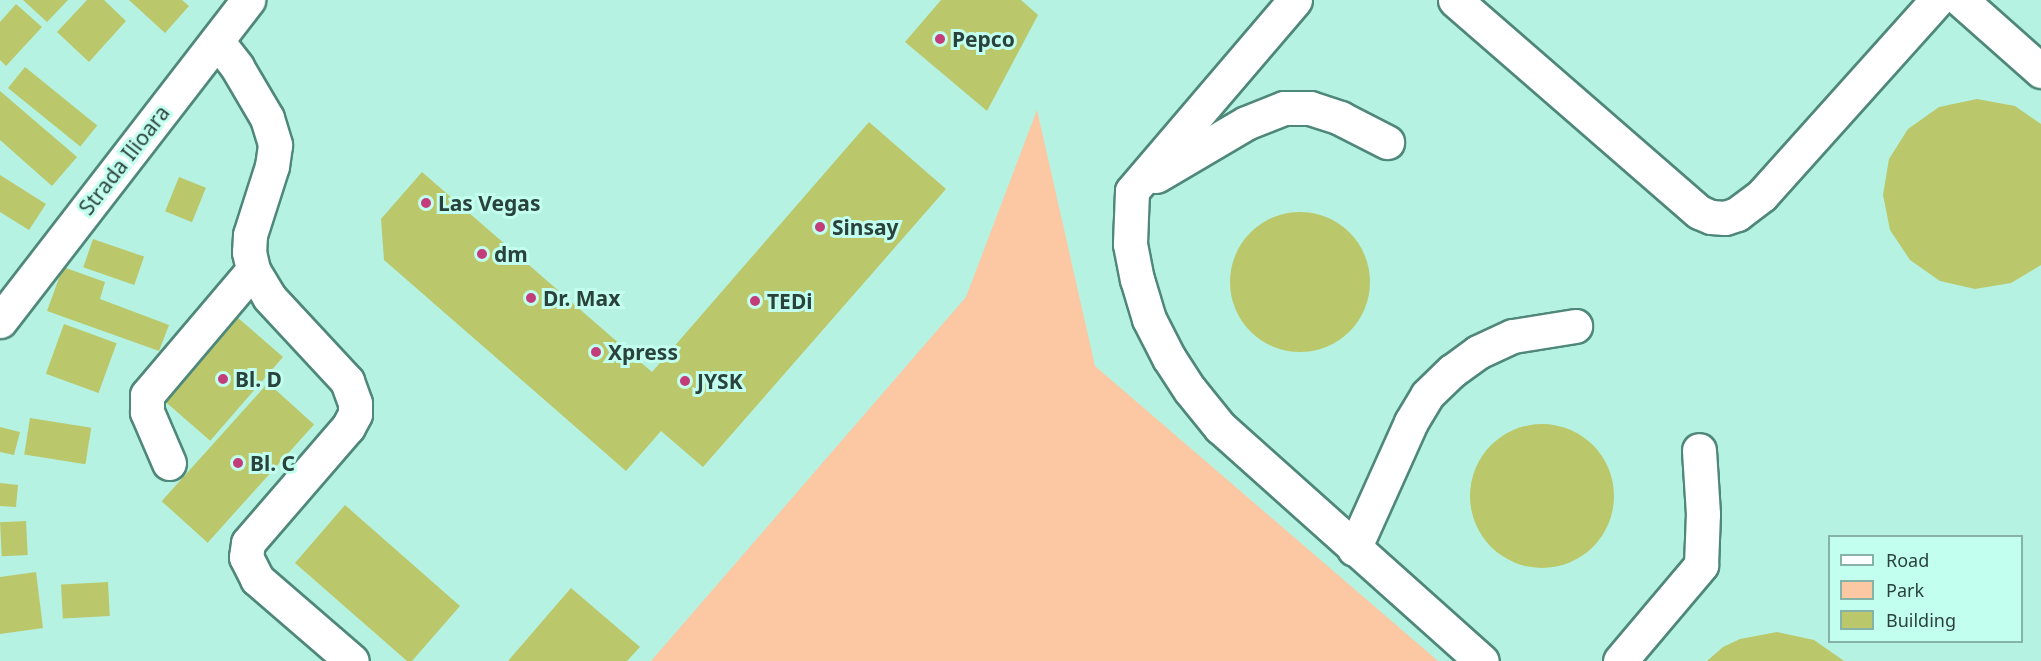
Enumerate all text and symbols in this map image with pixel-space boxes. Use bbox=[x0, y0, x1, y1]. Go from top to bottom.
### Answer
place label: Pepco bbox=[952, 26, 1015, 52]
marker: Pepco bbox=[933, 32, 947, 46]
street label: Strada Ilioara bbox=[74, 100, 174, 220]
place label: Las Vegas bbox=[438, 190, 540, 216]
marker: Las Vegas bbox=[419, 196, 433, 210]
place label: Sinsay bbox=[832, 214, 899, 240]
marker: Sinsay bbox=[813, 220, 827, 234]
place label: dm bbox=[494, 241, 528, 267]
marker: dm bbox=[475, 247, 489, 261]
place label: Dr. Max bbox=[543, 285, 620, 311]
place label: TEDi bbox=[767, 288, 813, 314]
marker: Dr. Max bbox=[524, 291, 538, 305]
marker: TEDi bbox=[748, 294, 762, 308]
place label: Xpress bbox=[608, 339, 678, 365]
marker: Xpress bbox=[589, 345, 603, 359]
place label: Bl. D bbox=[235, 366, 282, 392]
place label: JYSK bbox=[697, 368, 743, 394]
marker: Bl. D bbox=[216, 372, 230, 386]
marker: JYSK bbox=[678, 374, 692, 388]
place label: Bl. C bbox=[250, 450, 295, 476]
marker: Bl. C bbox=[231, 456, 245, 470]
legend bbox=[1828, 535, 2023, 643]
text: Road bbox=[1886, 548, 1929, 572]
text: Park bbox=[1886, 578, 1924, 602]
text: Building bbox=[1886, 608, 1956, 632]

